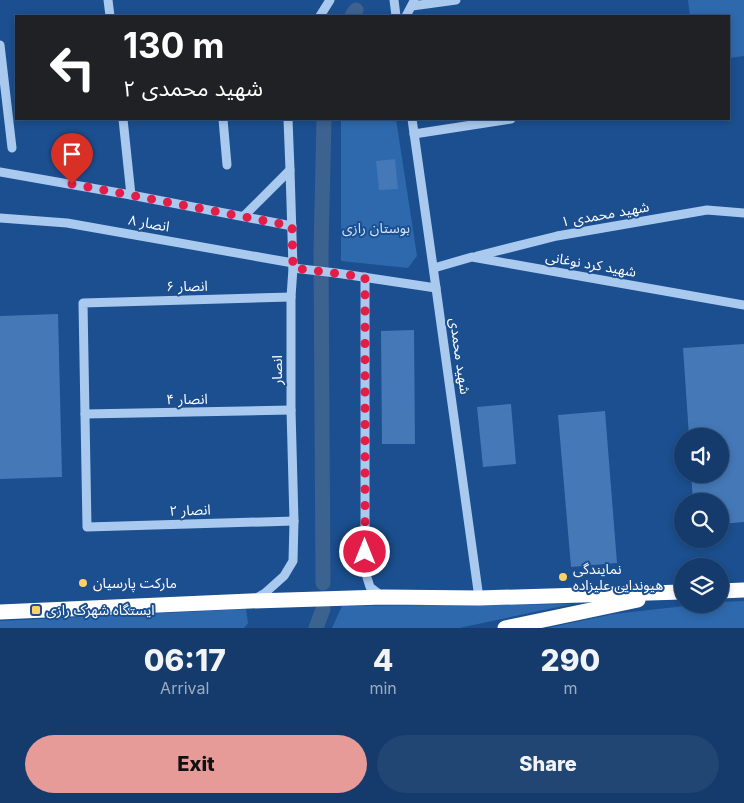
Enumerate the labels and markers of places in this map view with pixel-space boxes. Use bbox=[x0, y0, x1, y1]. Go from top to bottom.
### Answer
pin bbox=[51, 133, 93, 184]
place label: نمایندگی هیوندایی علیزاده bbox=[573, 560, 663, 594]
marker: نمایندگی هیوندایی علیزاده bbox=[557, 571, 569, 583]
place label: مارکت پارسیان bbox=[93, 574, 177, 593]
marker: مارکت پارسیان bbox=[77, 577, 89, 589]
place label: ایستگاه شهرک رازی bbox=[46, 601, 155, 619]
marker: ایستگاه شهرک رازی bbox=[30, 604, 42, 616]

